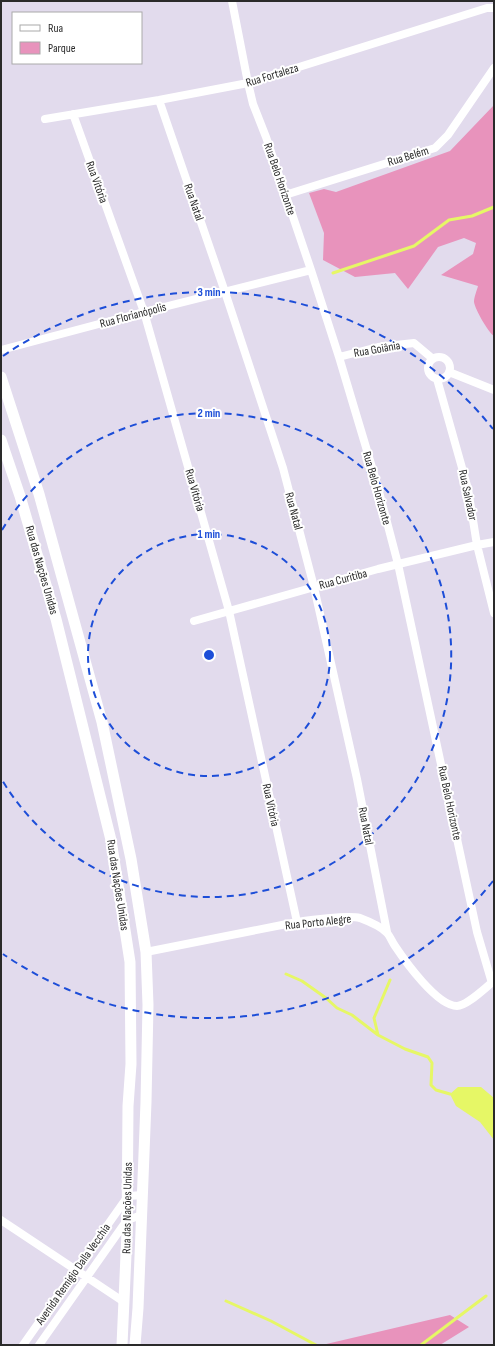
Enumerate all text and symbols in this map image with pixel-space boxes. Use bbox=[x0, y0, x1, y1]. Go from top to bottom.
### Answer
legend bbox=[12, 12, 142, 64]
text: Rua bbox=[48, 21, 64, 36]
text: Parque bbox=[48, 41, 76, 56]
street label: Rua Fortaleza bbox=[244, 60, 301, 91]
street label: Rua Belo Horizonte bbox=[260, 141, 299, 218]
street label: Rua Belém bbox=[386, 143, 431, 170]
street label: Rua Vitória bbox=[82, 159, 111, 206]
street label: Rua Natal bbox=[180, 182, 207, 223]
text: 3 min bbox=[198, 285, 220, 300]
street label: Rua Florianópolis bbox=[98, 299, 168, 332]
street label: Rua Goiânia bbox=[353, 338, 402, 361]
text: 2 min bbox=[198, 406, 220, 421]
street label: Rua Belo Horizonte bbox=[359, 450, 394, 527]
street label: Rua Vitória bbox=[181, 467, 208, 514]
street label: Rua Salvador bbox=[455, 468, 480, 522]
street label: Rua Natal bbox=[281, 491, 306, 532]
street label: Rua das Nações Unidas bbox=[22, 524, 61, 616]
text: 1 min bbox=[198, 527, 220, 542]
street label: Rua Curitiba bbox=[318, 566, 369, 593]
centre of rings bbox=[202, 648, 216, 662]
street label: Rua Belo Horizonte bbox=[434, 764, 465, 842]
street label: Rua Vitória bbox=[259, 782, 282, 828]
street label: Rua Natal bbox=[354, 806, 377, 846]
street label: Rua das Nações Unidas bbox=[103, 839, 132, 932]
street label: Rua Porto Alegre bbox=[284, 912, 352, 933]
street label: Rua das Nações Unidas bbox=[119, 1162, 136, 1254]
street label: Avenida Remigio Dalla Vecchia bbox=[32, 1220, 114, 1329]

